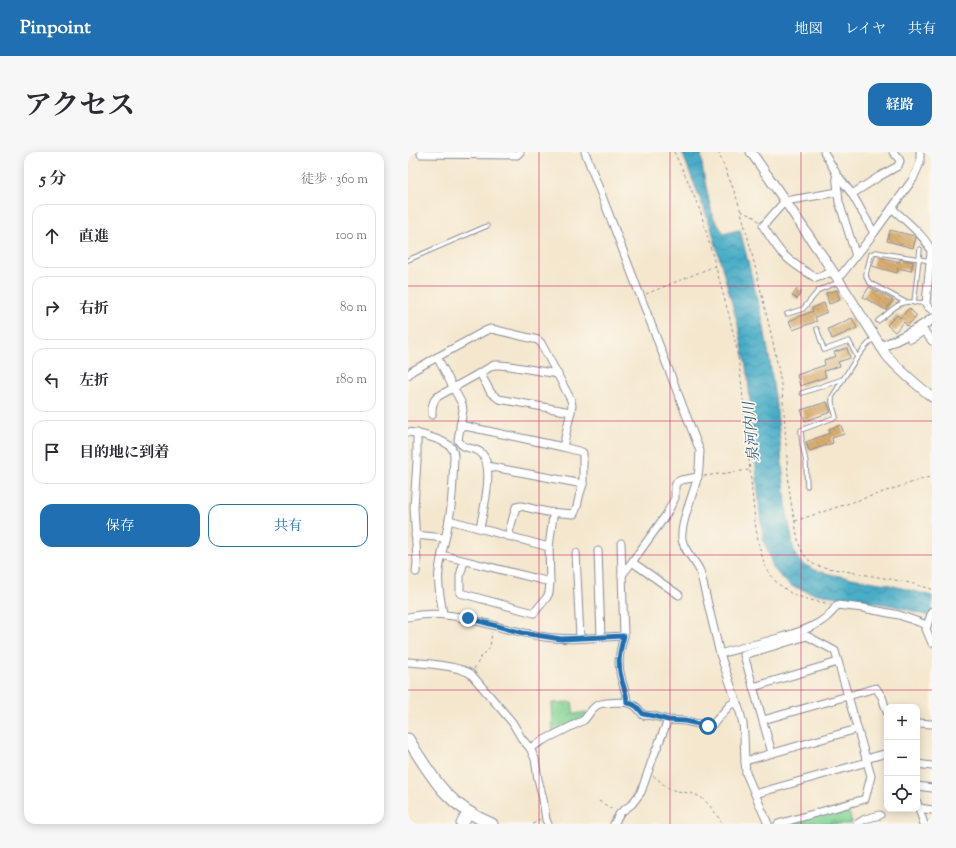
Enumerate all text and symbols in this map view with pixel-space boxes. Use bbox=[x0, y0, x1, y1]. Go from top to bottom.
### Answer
text: Pinpoint bbox=[20, 15, 91, 42]
text: 地図 bbox=[795, 20, 823, 40]
text: レイヤ bbox=[845, 20, 886, 40]
text: 共有 bbox=[908, 20, 936, 40]
button: 経路 bbox=[868, 83, 932, 126]
text: アクセス bbox=[24, 87, 135, 127]
text: 5 分 bbox=[40, 168, 66, 192]
text: 徒歩 · 360 m bbox=[301, 171, 368, 189]
icon: ahead bbox=[41, 225, 63, 247]
text: 直進 bbox=[79, 227, 109, 248]
text: 100 m bbox=[335, 227, 367, 245]
icon: right bbox=[41, 297, 63, 319]
text: 右折 bbox=[79, 299, 109, 320]
text: 80 m bbox=[340, 299, 367, 317]
icon: left bbox=[41, 369, 63, 391]
text: 左折 bbox=[79, 371, 109, 392]
text: 180 m bbox=[336, 371, 367, 389]
water label: 泉河内川 bbox=[739, 399, 766, 463]
icon: arrive bbox=[41, 441, 63, 463]
text: 目的地に到着 bbox=[79, 443, 169, 464]
button: 保存 bbox=[40, 504, 200, 547]
button: 共有 bbox=[208, 504, 368, 547]
route end bbox=[459, 609, 477, 627]
map controls bbox=[884, 704, 920, 812]
button: + bbox=[884, 704, 920, 740]
route start bbox=[699, 717, 717, 735]
button: − bbox=[884, 740, 920, 776]
button: locate bbox=[884, 776, 920, 812]

